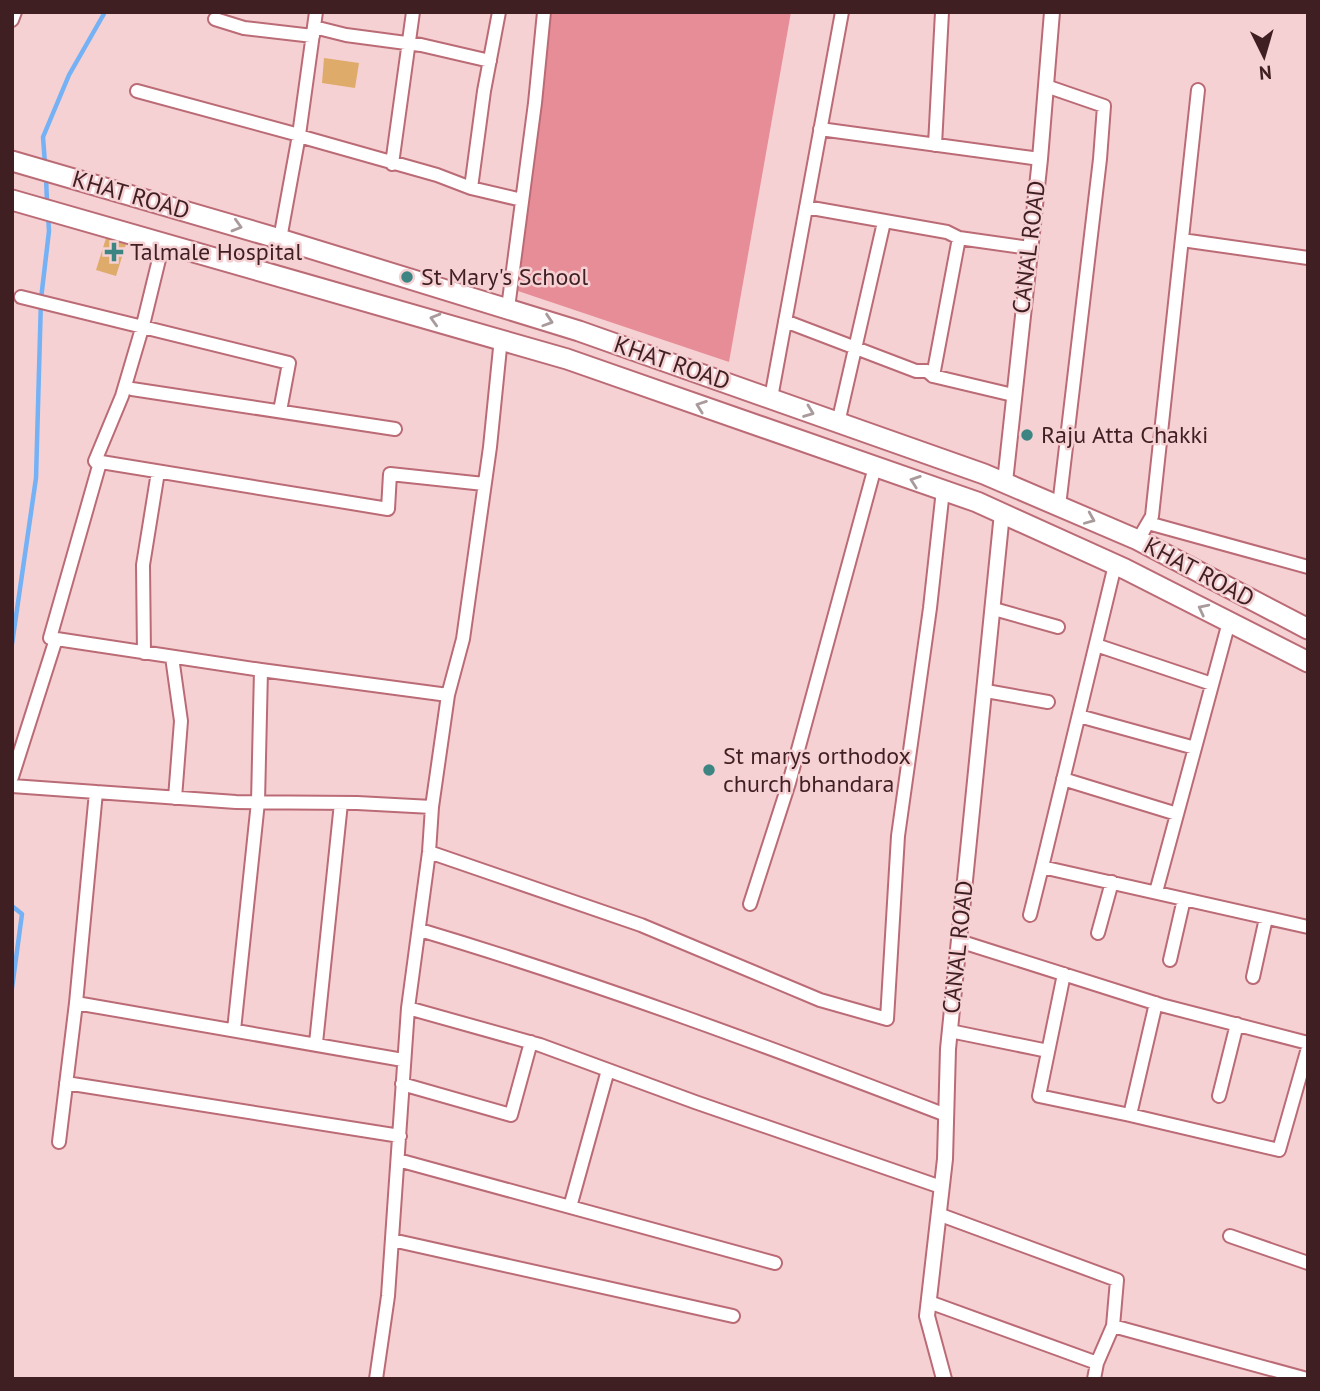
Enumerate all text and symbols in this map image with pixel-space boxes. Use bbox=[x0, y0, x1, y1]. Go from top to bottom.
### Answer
north arrow bbox=[1229, 21, 1299, 91]
text: N bbox=[1258, 60, 1273, 85]
street label: KHAT ROAD bbox=[69, 163, 193, 226]
street label: CANAL ROAD bbox=[1005, 179, 1052, 315]
one-way arrow bbox=[230, 218, 242, 232]
place label: Talmale Hospital bbox=[130, 236, 302, 267]
marker: Talmale Hospital bbox=[104, 242, 124, 262]
place label: St Mary's School bbox=[421, 261, 588, 292]
marker: St Mary's School bbox=[399, 269, 415, 285]
one-way arrow bbox=[429, 313, 441, 328]
one-way arrow bbox=[541, 313, 554, 327]
street label: KHAT ROAD bbox=[610, 328, 734, 397]
one-way arrow bbox=[695, 400, 707, 414]
one-way arrow bbox=[802, 404, 814, 418]
place label: Raju Atta Chakki bbox=[1041, 419, 1208, 450]
marker: Raju Atta Chakki bbox=[1019, 427, 1035, 443]
one-way arrow bbox=[910, 475, 922, 489]
one-way arrow bbox=[1082, 511, 1095, 525]
street label: KHAT ROAD bbox=[1139, 530, 1260, 614]
one-way arrow bbox=[1198, 604, 1210, 618]
place label: St marys orthodox church bhandara bbox=[723, 740, 911, 799]
marker: St marys orthodox church bhandara bbox=[701, 762, 717, 778]
street label: CANAL ROAD bbox=[935, 879, 980, 1015]

